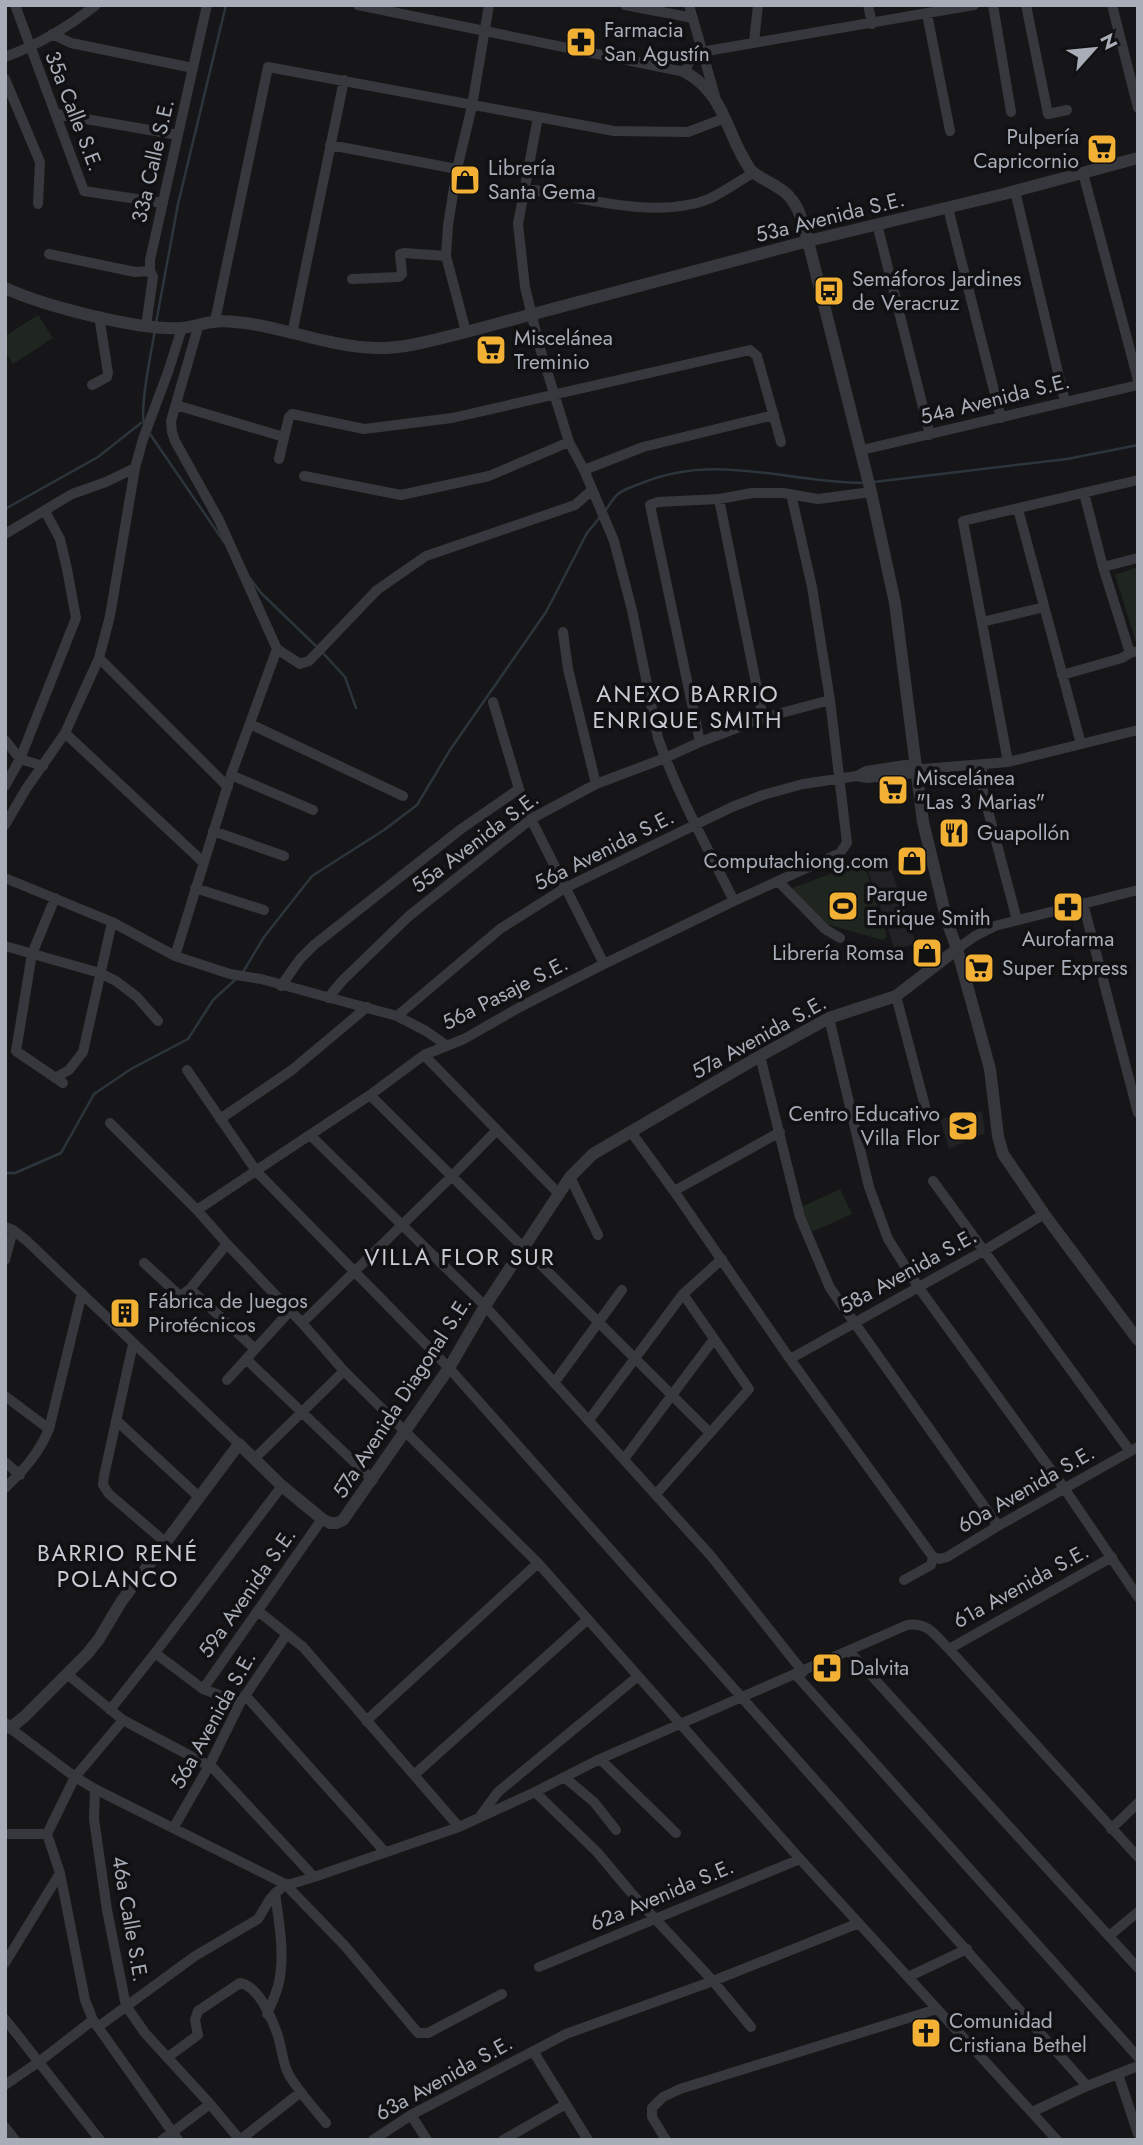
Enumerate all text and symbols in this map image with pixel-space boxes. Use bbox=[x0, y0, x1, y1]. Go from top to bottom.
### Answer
north arrow bbox=[1059, 14, 1129, 84]
place label: Farmacia San Agustín bbox=[604, 15, 710, 69]
pharmacy icon: Farmacia San Agustín bbox=[564, 25, 598, 59]
text: N bbox=[1093, 29, 1124, 54]
street label: 35a Calle S.E. bbox=[37, 47, 111, 175]
street label: 33a Calle S.E. bbox=[124, 96, 182, 226]
place label: Pulpería Capricornio bbox=[973, 122, 1079, 176]
supermarket icon: Pulpería Capricornio bbox=[1085, 132, 1119, 166]
place label: Librería Santa Gema bbox=[488, 153, 596, 207]
shop icon: Librería Santa Gema bbox=[448, 163, 482, 197]
street label: 53a Avenida S.E. bbox=[752, 184, 908, 250]
place label: Semáforos Jardines de Veracruz bbox=[852, 264, 1022, 318]
bus stop icon: Semáforos Jardines de Veracruz bbox=[812, 274, 846, 308]
place label: Miscelánea Treminio bbox=[514, 323, 613, 377]
supermarket icon: Miscelánea Treminio bbox=[474, 333, 508, 367]
street label: 54a Avenida S.E. bbox=[917, 366, 1073, 432]
district label: ANEXO BARRIO ENRIQUE SMITH bbox=[592, 677, 784, 737]
place label: Miscelánea "Las 3 Marias" bbox=[916, 763, 1045, 817]
supermarket icon: Miscelánea "Las 3 Marias" bbox=[876, 773, 910, 807]
street label: 55a Avenida S.E. bbox=[405, 784, 545, 900]
street label: 56a Avenida S.E. bbox=[529, 802, 679, 898]
restaurant icon: Guapollón bbox=[937, 816, 971, 850]
place label: Guapollón bbox=[977, 818, 1070, 848]
shop icon: Computachiong.com bbox=[895, 844, 929, 878]
place label: Computachiong.com bbox=[703, 846, 889, 876]
place label: Parque Enrique Smith bbox=[866, 879, 991, 933]
sports icon: Parque Enrique Smith bbox=[826, 889, 860, 923]
pharmacy icon: Aurofarma bbox=[1051, 890, 1085, 924]
place label: Aurofarma bbox=[1022, 924, 1114, 954]
shop icon: Librería Romsa bbox=[910, 936, 944, 970]
place label: Librería Romsa bbox=[772, 938, 904, 968]
street label: 56a Pasaje S.E. bbox=[437, 948, 573, 1038]
supermarket icon: Super Express bbox=[962, 951, 996, 985]
place label: Super Express bbox=[1002, 953, 1128, 983]
street label: 57a Avenida S.E. bbox=[686, 987, 832, 1087]
place label: Centro Educativo Villa Flor bbox=[789, 1099, 941, 1153]
school or university icon: Centro Educativo Villa Flor bbox=[946, 1109, 980, 1143]
street label: 58a Avenida S.E. bbox=[834, 1221, 982, 1321]
district label: VILLA FLOR SUR bbox=[364, 1240, 556, 1274]
place label: Fábrica de Juegos Pirotécnicos bbox=[148, 1286, 308, 1340]
street label: 57a Avenida Diagonal S.E. bbox=[325, 1290, 479, 1504]
building icon: Fábrica de Juegos Pirotécnicos bbox=[108, 1296, 142, 1330]
street label: 60a Avenida S.E. bbox=[952, 1437, 1100, 1541]
street label: 59a Avenida S.E. bbox=[191, 1522, 303, 1664]
district label: BARRIO RENÉ POLANCO bbox=[37, 1536, 199, 1596]
street label: 61a Avenida S.E. bbox=[948, 1536, 1094, 1636]
street label: 56a Avenida S.E. bbox=[163, 1646, 263, 1794]
pharmacy icon: Dalvita bbox=[810, 1651, 844, 1685]
place label: Dalvita bbox=[850, 1653, 909, 1683]
street label: 62a Avenida S.E. bbox=[585, 1851, 739, 1939]
street label: 46a Calle S.E. bbox=[104, 1854, 156, 1984]
place label: Comunidad Cristiana Bethel bbox=[949, 2006, 1087, 2060]
church icon: Comunidad Cristiana Bethel bbox=[909, 2016, 943, 2050]
street label: 63a Avenida S.E. bbox=[370, 2028, 518, 2128]

